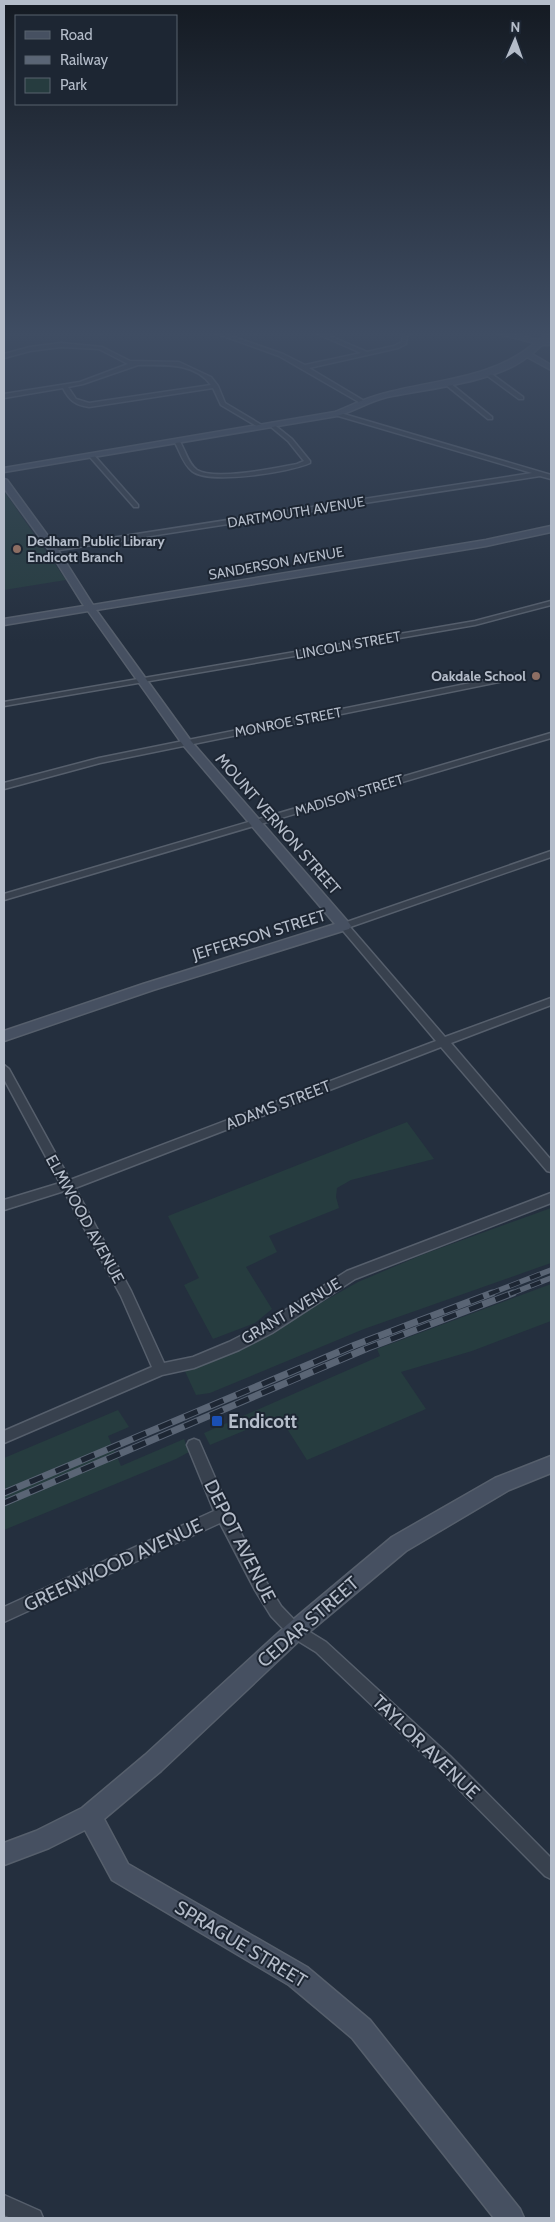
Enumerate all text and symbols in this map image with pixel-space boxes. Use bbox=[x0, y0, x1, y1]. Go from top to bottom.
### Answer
legend bbox=[15, 15, 178, 105]
north arrow bbox=[490, 15, 540, 65]
text: N bbox=[510, 18, 521, 36]
text: Road bbox=[60, 26, 93, 44]
text: Railway bbox=[60, 51, 109, 69]
text: Park bbox=[60, 76, 87, 94]
street label: DARTMOUTH AVENUE bbox=[226, 492, 366, 532]
place label: Dedham Public Library Endicott Branch bbox=[27, 532, 165, 566]
street label: SANDERSON AVENUE bbox=[207, 542, 345, 584]
marker: Dedham Public Library Endicott Branch bbox=[11, 543, 23, 555]
street label: LINCOLN STREET bbox=[294, 627, 403, 663]
place label: Oakdale School bbox=[431, 667, 526, 685]
marker: Oakdale School bbox=[530, 670, 542, 682]
street label: MONROE STREET bbox=[233, 703, 344, 741]
street label: MOUNT VERNON STREET bbox=[212, 750, 345, 899]
street label: MADISON STREET bbox=[292, 770, 406, 820]
street label: JEFFERSON STREET bbox=[189, 906, 328, 965]
street label: ADAMS STREET bbox=[223, 1076, 334, 1134]
street label: ELMWOOD AVENUE bbox=[42, 1151, 128, 1287]
street label: GRANT AVENUE bbox=[238, 1274, 344, 1348]
place label: Endicott bbox=[228, 1410, 297, 1433]
marker: Endicott bbox=[210, 1414, 224, 1428]
street label: DEPOT AVENUE bbox=[199, 1476, 281, 1606]
street label: GREENWOOD AVENUE bbox=[20, 1514, 206, 1616]
street label: CEDAR STREET bbox=[252, 1572, 364, 1672]
street label: TAYLOR AVENUE bbox=[368, 1690, 484, 1804]
street label: SPRAGUE STREET bbox=[171, 1895, 311, 1993]

